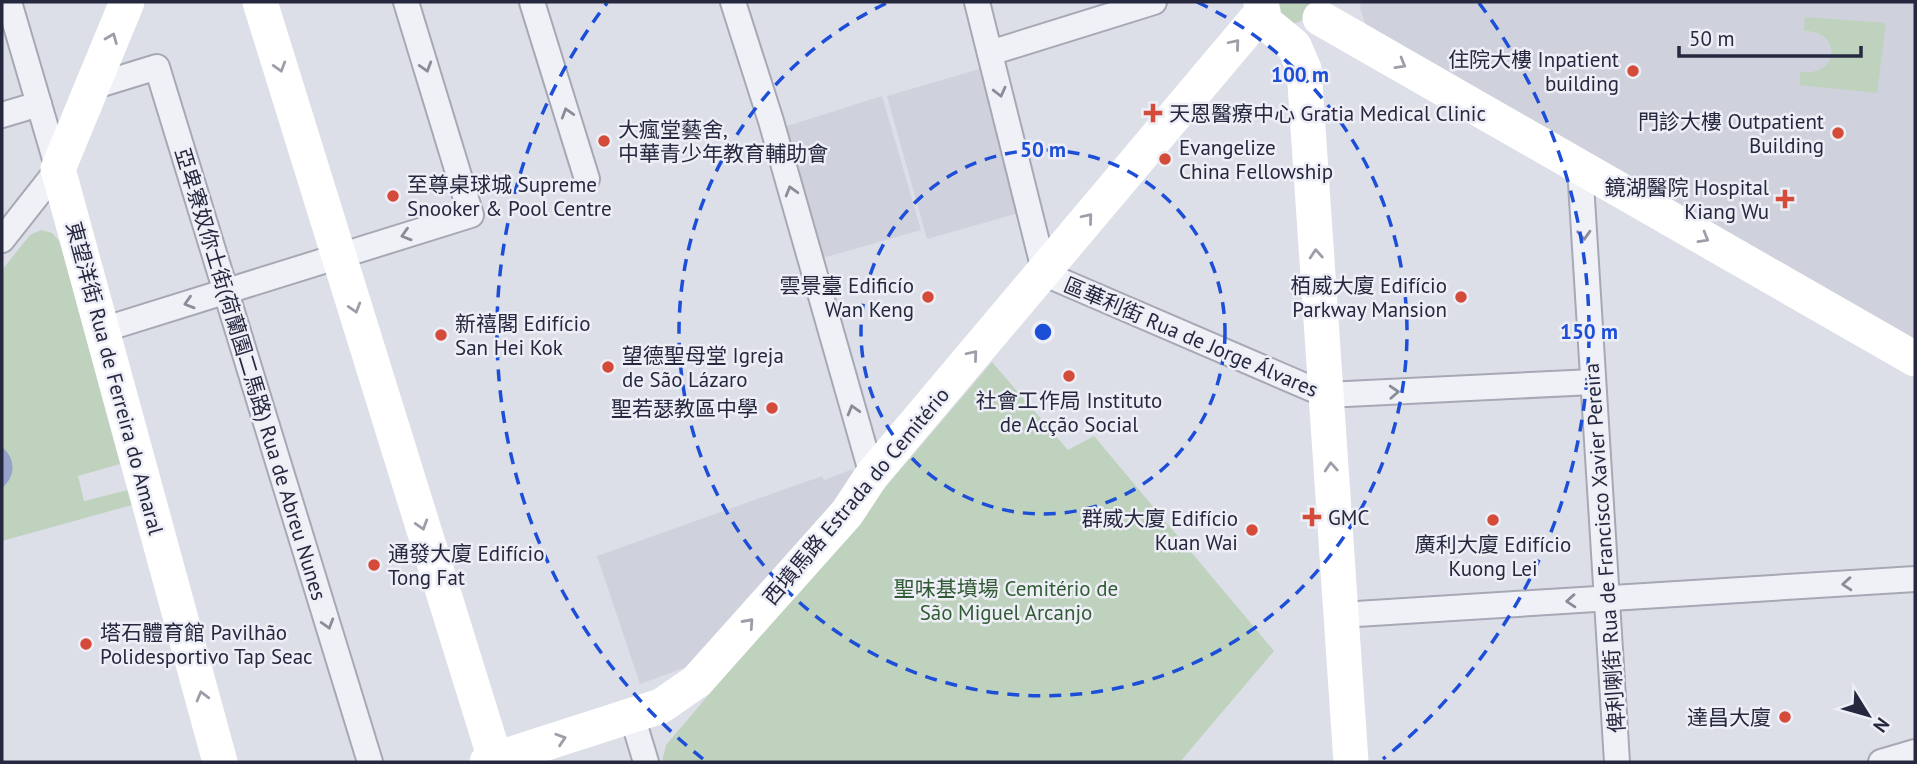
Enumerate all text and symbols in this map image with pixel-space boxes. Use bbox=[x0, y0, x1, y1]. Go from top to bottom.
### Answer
scale bar bbox=[1679, 14, 1861, 58]
text: 50 m bbox=[1689, 25, 1735, 52]
one-way arrow bbox=[104, 33, 118, 45]
one-way arrow bbox=[1227, 40, 1239, 53]
place label: 住院大樓 Inpatient building bbox=[1448, 46, 1619, 97]
one-way arrow bbox=[1393, 55, 1406, 68]
one-way arrow bbox=[272, 60, 286, 73]
one-way arrow bbox=[417, 61, 432, 73]
text: 100 m bbox=[1271, 61, 1329, 88]
marker: 住院大樓 Inpatient building bbox=[1625, 63, 1641, 79]
one-way arrow bbox=[992, 86, 1006, 98]
place label: 天恩醫療中心 Gratia Medical Clinic bbox=[1169, 100, 1486, 127]
marker: 天恩醫療中心 Gratia Medical Clinic bbox=[1143, 103, 1163, 123]
one-way arrow bbox=[560, 108, 575, 120]
place label: 門診大樓 Outpatient Building bbox=[1638, 108, 1824, 159]
place label: 大瘋堂藝舍, 中華青少年教育輔助會 bbox=[618, 116, 828, 167]
marker: 門診大樓 Outpatient Building bbox=[1830, 125, 1846, 141]
marker: 大瘋堂藝舍, 中華青少年教育輔助會 bbox=[596, 133, 612, 149]
place label: Evangelize China Fellowship bbox=[1179, 134, 1333, 185]
text: 50 m bbox=[1020, 136, 1066, 163]
street label: 亞卑寮奴你士街(荷蘭園二馬路) Rua de Abreu Nunes bbox=[169, 145, 333, 603]
marker: Evangelize China Fellowship bbox=[1157, 151, 1173, 167]
place label: 至尊桌球城 Supreme Snooker & Pool Centre bbox=[407, 171, 612, 222]
place label: 鏡湖醫院 Hospital Kiang Wu bbox=[1605, 174, 1769, 225]
one-way arrow bbox=[784, 185, 799, 197]
marker: 至尊桌球城 Supreme Snooker & Pool Centre bbox=[385, 188, 401, 204]
marker: 鏡湖醫院 Hospital Kiang Wu bbox=[1775, 189, 1795, 209]
one-way arrow bbox=[1080, 213, 1093, 226]
street label: 東望洋街 Rua de Ferreira do Amaral bbox=[60, 219, 170, 537]
one-way arrow bbox=[401, 227, 413, 241]
one-way arrow bbox=[1577, 229, 1592, 240]
one-way arrow bbox=[1697, 230, 1710, 243]
one-way arrow bbox=[1309, 248, 1324, 259]
street label: 區華利街 Rua de Jorge Álvares bbox=[1060, 271, 1322, 403]
place label: 雲景臺 Edificío Wan Keng bbox=[780, 272, 914, 323]
place label: 栢威大廈 Edifício Parkway Mansion bbox=[1291, 272, 1447, 323]
marker: 雲景臺 Edificío Wan Keng bbox=[920, 289, 936, 305]
marker: 栢威大廈 Edifício Parkway Mansion bbox=[1453, 289, 1469, 305]
one-way arrow bbox=[183, 294, 195, 309]
one-way arrow bbox=[347, 301, 361, 313]
place label: 新禧閣 Edifício San Hei Kok bbox=[455, 310, 590, 361]
text: 150 m bbox=[1560, 318, 1618, 345]
centre of rings bbox=[1031, 320, 1055, 344]
marker: 新禧閣 Edifício San Hei Kok bbox=[433, 327, 449, 343]
place label: 望德聖母堂 Igreja de São Lázaro bbox=[622, 342, 784, 393]
one-way arrow bbox=[965, 350, 978, 362]
marker: 望德聖母堂 Igreja de São Lázaro bbox=[600, 359, 616, 375]
street label: 俾利喇街 Rua de Francisco Xavier Pereira bbox=[1578, 362, 1630, 734]
marker: 社會工作局 Instituto de Acção Social bbox=[1061, 368, 1077, 384]
street label: 西墳馬路 Estrada do Cemitério bbox=[757, 382, 955, 610]
one-way arrow bbox=[1389, 385, 1400, 400]
place label: 社會工作局 Instituto de Acção Social bbox=[976, 387, 1162, 438]
place label: 聖若瑟教區中學 bbox=[611, 395, 758, 422]
marker: 聖若瑟教區中學 bbox=[764, 400, 780, 416]
one-way arrow bbox=[847, 404, 862, 416]
one-way arrow bbox=[1324, 461, 1339, 472]
place label: GMC bbox=[1328, 504, 1369, 531]
place label: 群威大廈 Edifício Kuan Wai bbox=[1082, 505, 1238, 556]
marker: GMC bbox=[1302, 507, 1322, 527]
marker: 廣利大廈 Edifício Kuong Lei bbox=[1485, 512, 1501, 528]
one-way arrow bbox=[414, 519, 429, 531]
marker: 群威大廈 Edifício Kuan Wai bbox=[1244, 522, 1260, 538]
place label: 廣利大廈 Edifício Kuong Lei bbox=[1415, 531, 1571, 582]
place label: 通發大廈 Edifício Tong Fat bbox=[388, 540, 544, 591]
marker: 通發大廈 Edifício Tong Fat bbox=[366, 557, 382, 573]
park label: 聖味基墳場 Cemitério de São Miguel Arcanjo bbox=[894, 575, 1118, 626]
one-way arrow bbox=[1841, 576, 1852, 591]
one-way arrow bbox=[1565, 593, 1576, 608]
one-way arrow bbox=[319, 618, 334, 630]
one-way arrow bbox=[741, 618, 753, 631]
place label: 塔石體育館 Pavilhão Polidesportivo Tap Seac bbox=[100, 619, 313, 670]
marker: 塔石體育館 Pavilhão Polidesportivo Tap Seac bbox=[78, 636, 94, 652]
north arrow bbox=[1833, 680, 1903, 750]
one-way arrow bbox=[196, 691, 210, 703]
place label: 達昌大廈 bbox=[1687, 704, 1771, 731]
marker: 達昌大廈 bbox=[1777, 709, 1793, 725]
text: N bbox=[1868, 713, 1895, 737]
one-way arrow bbox=[554, 732, 566, 747]

